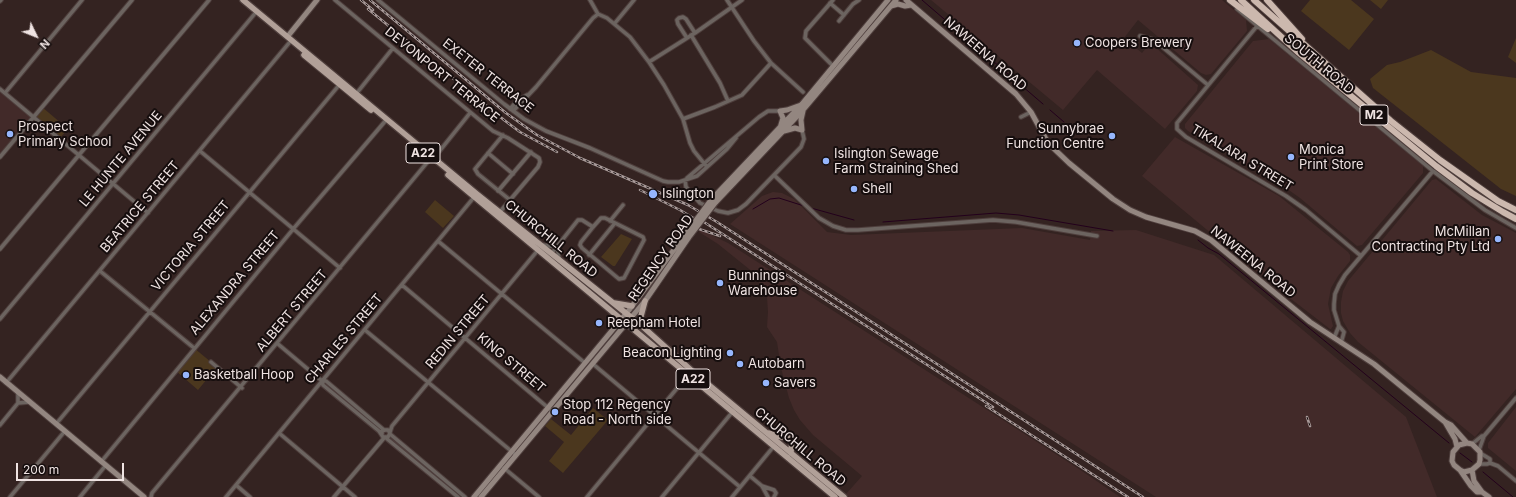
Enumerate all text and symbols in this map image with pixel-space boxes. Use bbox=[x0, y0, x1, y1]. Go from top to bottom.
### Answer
street label: NAWEENA ROAD bbox=[940, 14, 1030, 94]
north arrow bbox=[16, 16, 56, 56]
street label: DEVONPORT TERRACE bbox=[382, 24, 502, 126]
street label: SOUTH ROAD bbox=[1281, 30, 1357, 98]
place label: Coopers Brewery bbox=[1085, 35, 1192, 51]
text: N bbox=[37, 36, 53, 52]
street label: EXETER TERRACE bbox=[439, 36, 537, 116]
marker: Coopers Brewery bbox=[1072, 38, 1082, 48]
road number: M2 bbox=[1360, 105, 1388, 125]
street label: LE HUNTE AVENUE bbox=[76, 108, 166, 210]
place label: Prospect Primary School bbox=[18, 119, 111, 150]
place label: Sunnybrae Function Centre bbox=[1006, 121, 1104, 152]
street label: TIKALARA STREET bbox=[1188, 121, 1296, 195]
marker: Prospect Primary School bbox=[5, 129, 15, 139]
marker: Sunnybrae Function Centre bbox=[1107, 131, 1117, 141]
place label: Monica Print Store bbox=[1299, 142, 1364, 173]
road number: A22 bbox=[406, 143, 440, 163]
place label: Islington Sewage Farm Straining Shed bbox=[834, 146, 958, 177]
marker: Monica Print Store bbox=[1286, 152, 1296, 162]
marker: Islington Sewage Farm Straining Shed bbox=[821, 156, 831, 166]
street label: BEATRICE STREET bbox=[97, 158, 183, 256]
place label: Shell bbox=[862, 181, 892, 197]
marker: Shell bbox=[849, 184, 859, 194]
place label: Islington bbox=[662, 186, 714, 202]
marker: Islington bbox=[647, 188, 659, 200]
street label: CHURCHILL ROAD bbox=[502, 197, 600, 281]
street label: VICTORIA STREET bbox=[149, 198, 233, 294]
street label: REGENCY ROAD bbox=[625, 212, 697, 304]
street label: NAWEENA ROAD bbox=[1207, 223, 1299, 301]
place label: McMillan Contracting Pty Ltd bbox=[1372, 224, 1490, 255]
street label: ALEXANDRA STREET bbox=[187, 228, 283, 338]
marker: McMillan Contracting Pty Ltd bbox=[1493, 234, 1503, 244]
street label: ALBERT STREET bbox=[253, 267, 331, 355]
place label: Bunnings Warehouse bbox=[728, 268, 797, 299]
marker: Bunnings Warehouse bbox=[715, 278, 725, 288]
street label: CHARLES STREET bbox=[302, 291, 386, 387]
street label: REDIN STREET bbox=[423, 292, 493, 372]
place label: Reepham Hotel bbox=[607, 315, 701, 331]
marker: Reepham Hotel bbox=[594, 318, 604, 328]
street label: KING STREET bbox=[474, 330, 548, 396]
place label: Beacon Lighting bbox=[623, 345, 722, 361]
marker: Beacon Lighting bbox=[725, 348, 735, 358]
place label: Autobarn bbox=[748, 356, 805, 372]
marker: Autobarn bbox=[735, 359, 745, 369]
place label: Basketball Hoop bbox=[194, 367, 294, 383]
road number: A22 bbox=[676, 369, 710, 389]
marker: Basketball Hoop bbox=[181, 370, 191, 380]
place label: Savers bbox=[774, 375, 816, 391]
marker: Savers bbox=[761, 378, 771, 388]
place label: Stop 112 Regency Road - North side bbox=[563, 397, 671, 428]
street label: CHURCHILL ROAD bbox=[751, 404, 849, 490]
marker: Stop 112 Regency Road - North side bbox=[550, 407, 560, 417]
scale bar bbox=[18, 455, 126, 481]
text: 200 m bbox=[23, 462, 59, 477]

